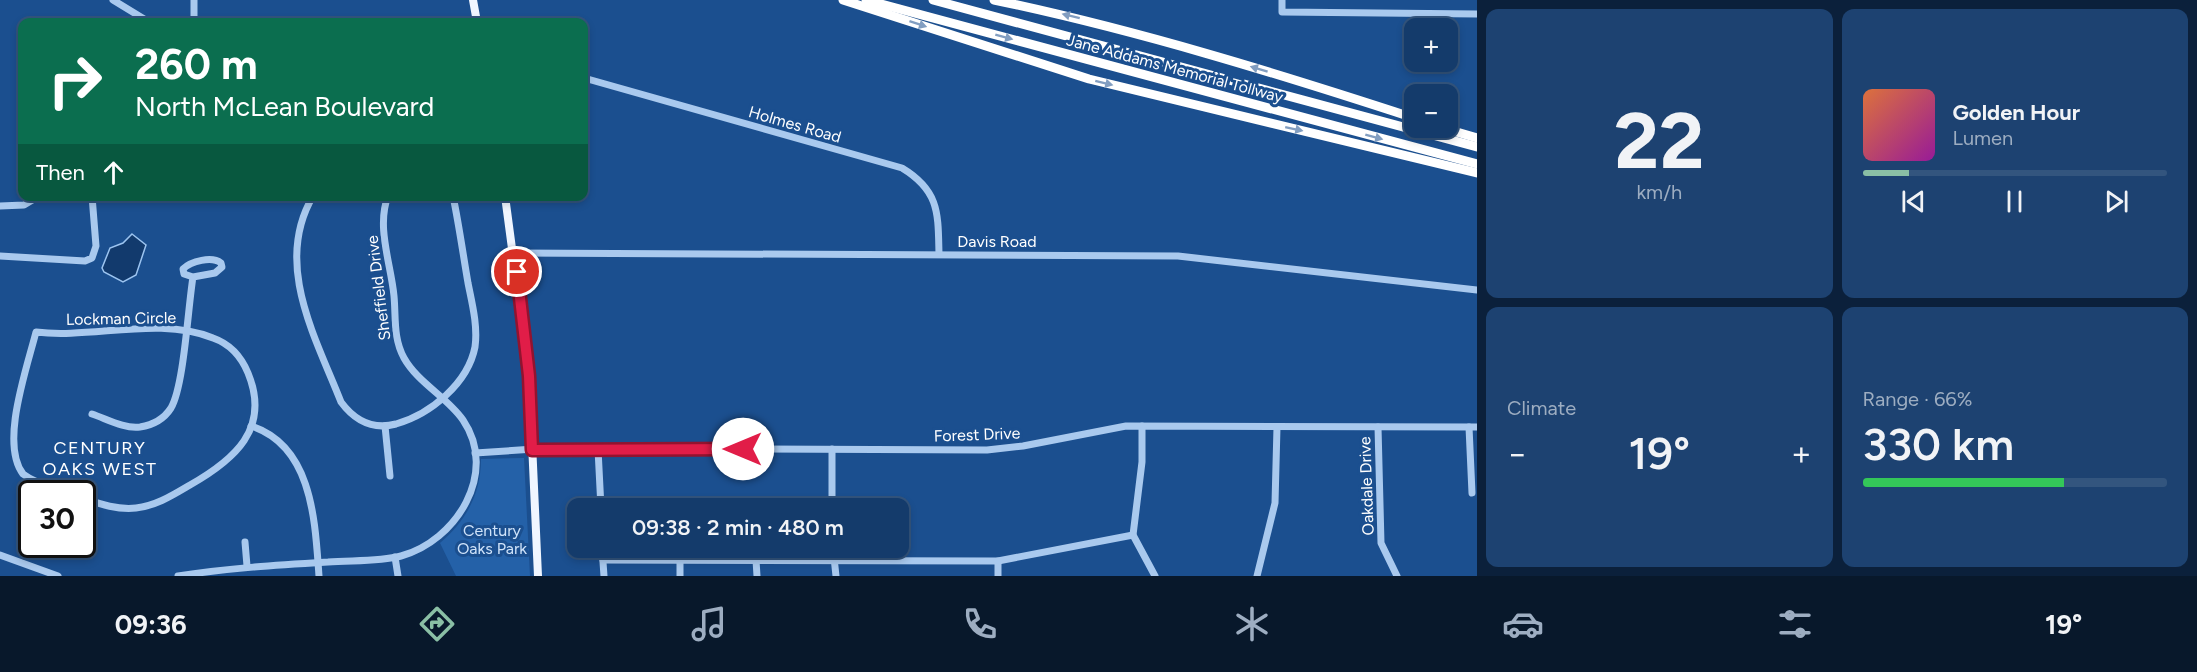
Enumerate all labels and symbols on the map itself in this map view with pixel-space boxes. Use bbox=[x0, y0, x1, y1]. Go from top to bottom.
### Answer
one-way arrow bbox=[1062, 11, 1080, 21]
one-way arrow bbox=[909, 20, 927, 29]
street label: Jane Addams Memorial Tollway bbox=[1064, 30, 1286, 107]
one-way arrow bbox=[995, 33, 1013, 42]
one-way arrow bbox=[1249, 64, 1267, 73]
one-way arrow bbox=[1095, 79, 1113, 89]
street label: Holmes Road bbox=[746, 102, 843, 147]
one-way arrow bbox=[1284, 125, 1303, 135]
one-way arrow bbox=[1366, 133, 1384, 142]
street label: Davis Road bbox=[957, 232, 1037, 251]
street label: Sheffield Drive bbox=[363, 234, 394, 342]
pin bbox=[491, 246, 542, 297]
street label: Lockman Circle bbox=[66, 308, 177, 329]
position arrow bbox=[711, 417, 775, 481]
street label: Forest Drive bbox=[933, 423, 1021, 446]
street label: Oakdale Drive bbox=[1355, 436, 1378, 536]
district label: CENTURY OAKS WEST bbox=[42, 437, 158, 480]
speed limit sign: 30 bbox=[18, 480, 96, 558]
park label: Century Oaks Park bbox=[457, 521, 527, 558]

